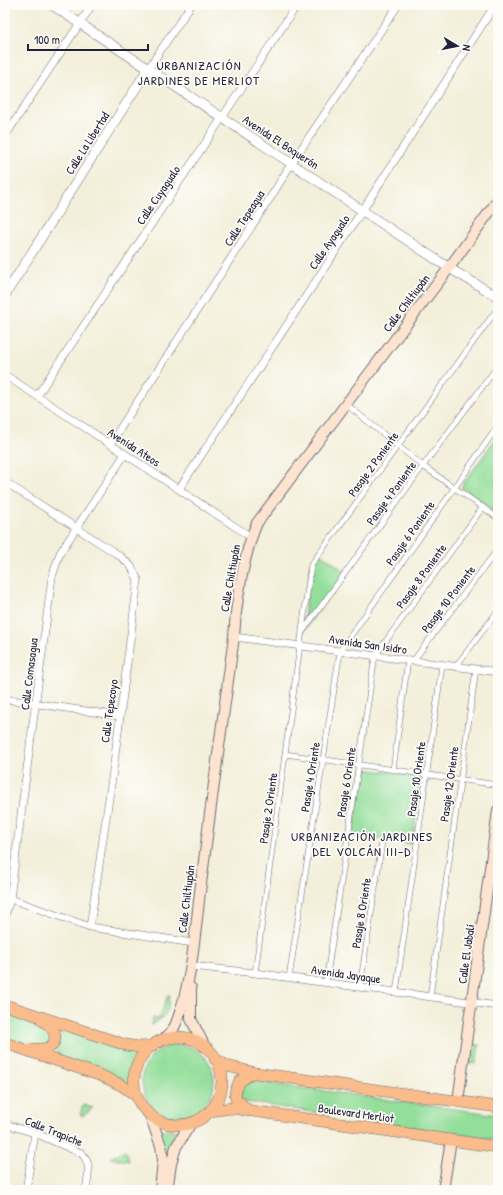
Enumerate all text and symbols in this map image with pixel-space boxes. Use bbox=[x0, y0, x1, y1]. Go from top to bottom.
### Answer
scale bar bbox=[28, 26, 148, 52]
north arrow bbox=[437, 26, 477, 66]
text: 100 m bbox=[34, 31, 60, 48]
text: N bbox=[459, 44, 474, 52]
district label: URBANIZACIÓN JARDINES DE MERLIOT bbox=[138, 56, 260, 89]
street label: Calle La Libertad bbox=[61, 108, 113, 178]
street label: Avenida El Boquerón bbox=[240, 111, 322, 173]
street label: Calle Cuyagualo bbox=[132, 162, 184, 228]
street label: Calle Tepeagua bbox=[219, 186, 269, 249]
street label: Calle Ayagualo bbox=[304, 211, 354, 273]
street label: Calle Chiltiupán bbox=[379, 271, 433, 335]
street label: Avenida Ateos bbox=[104, 424, 164, 471]
street label: Pasaje 2 Poniente bbox=[344, 428, 402, 500]
street label: Pasaje 4 Poniente bbox=[362, 457, 420, 528]
street label: Pasaje 6 Poniente bbox=[381, 497, 439, 569]
street label: Pasaje 8 Poniente bbox=[392, 540, 450, 612]
street label: Calle Chiltiupán bbox=[216, 543, 244, 613]
street label: Pasaje 10 Poniente bbox=[417, 562, 479, 636]
street label: Avenida San Isidro bbox=[328, 630, 408, 658]
street label: Calle Comasagua bbox=[16, 637, 42, 711]
street label: Calle Tepecoyo bbox=[96, 678, 122, 744]
street label: Pasaje 10 Oriente bbox=[402, 740, 430, 818]
street label: Pasaje 4 Oriente bbox=[296, 741, 324, 813]
street label: Pasaje 6 Oriente bbox=[332, 745, 360, 818]
street label: Pasaje 12 Oriente bbox=[435, 745, 463, 823]
street label: Pasaje 2 Oriente bbox=[255, 771, 281, 845]
district label: URBANIZACIÓN JARDINES DEL VOLCÁN III-D bbox=[291, 827, 433, 860]
street label: Calle Chiltiupán bbox=[173, 864, 199, 934]
street label: Pasaje 8 Oriente bbox=[347, 876, 375, 949]
street label: Calle El Jabalí bbox=[453, 923, 479, 985]
street label: Avenida Jayaque bbox=[310, 961, 382, 987]
street label: Boulevard Merliot bbox=[317, 1099, 396, 1127]
street label: Calle Trapiche bbox=[22, 1112, 86, 1150]

